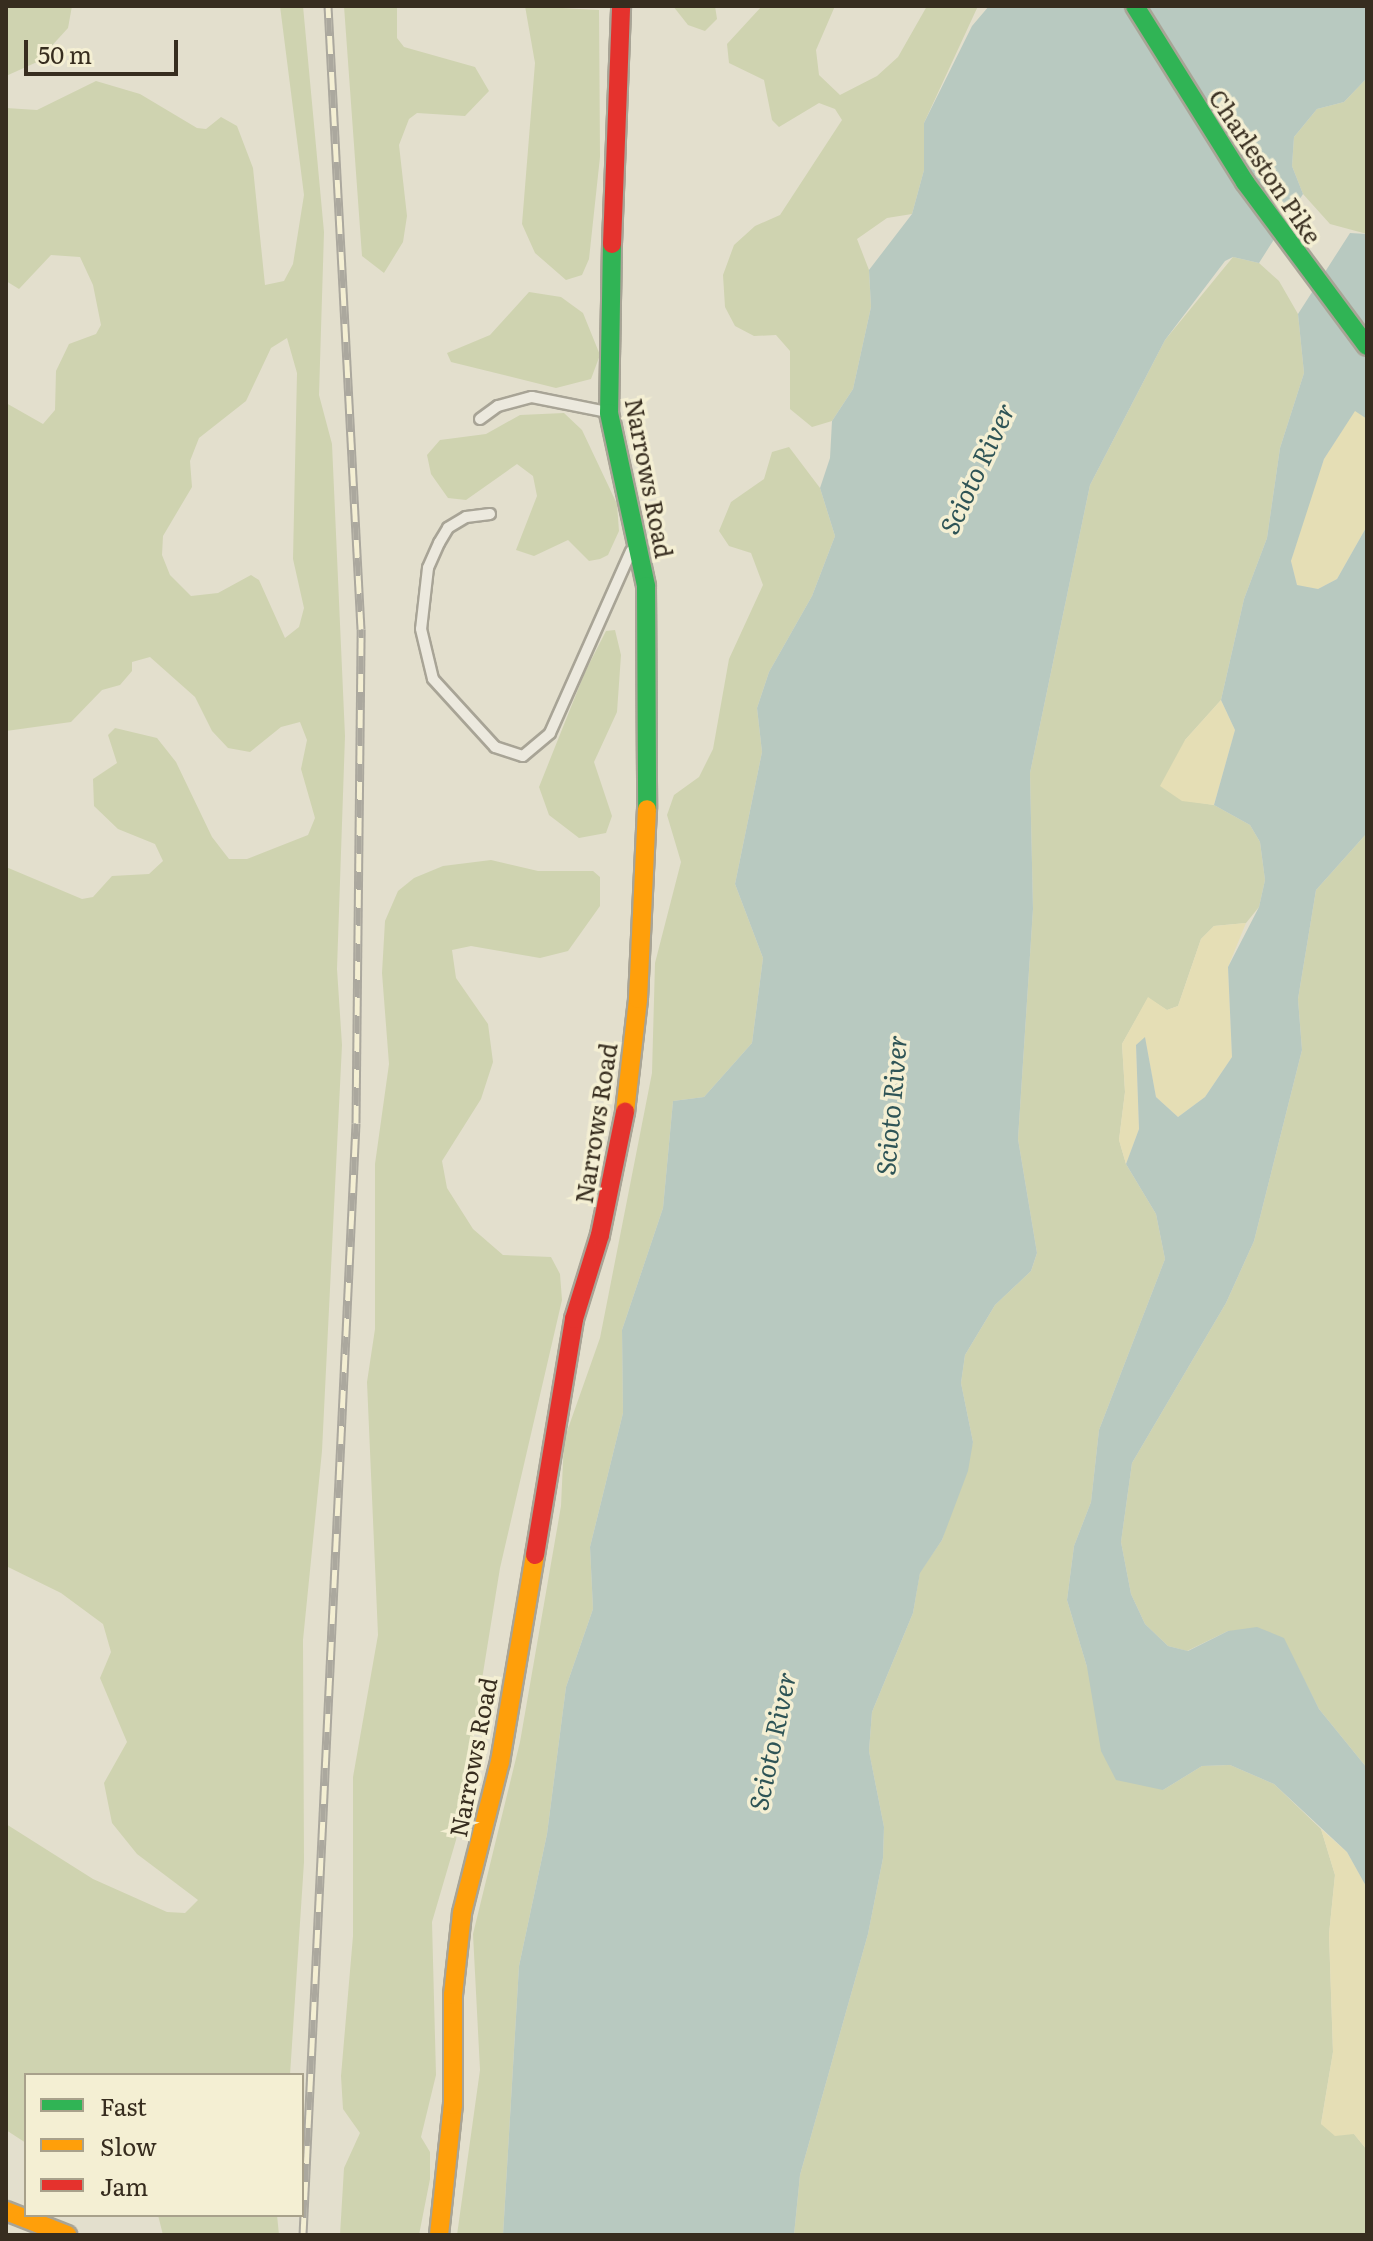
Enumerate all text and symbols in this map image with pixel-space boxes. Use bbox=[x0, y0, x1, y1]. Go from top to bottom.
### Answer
scale bar bbox=[28, 24, 182, 74]
text: 50 m bbox=[38, 36, 92, 71]
street label: Charleston Pike bbox=[1204, 83, 1328, 249]
street label: Narrows Road bbox=[620, 396, 680, 560]
water label: Scioto River bbox=[932, 398, 1020, 538]
water label: Scioto River bbox=[868, 1034, 912, 1176]
street label: Narrows Road bbox=[568, 1041, 622, 1205]
water label: Scioto River bbox=[741, 1669, 801, 1813]
street label: Narrows Road bbox=[442, 1675, 502, 1839]
legend bbox=[24, 2073, 304, 2217]
text: Fast bbox=[100, 2088, 147, 2123]
text: Slow bbox=[100, 2128, 157, 2163]
text: Jam bbox=[100, 2168, 148, 2203]

